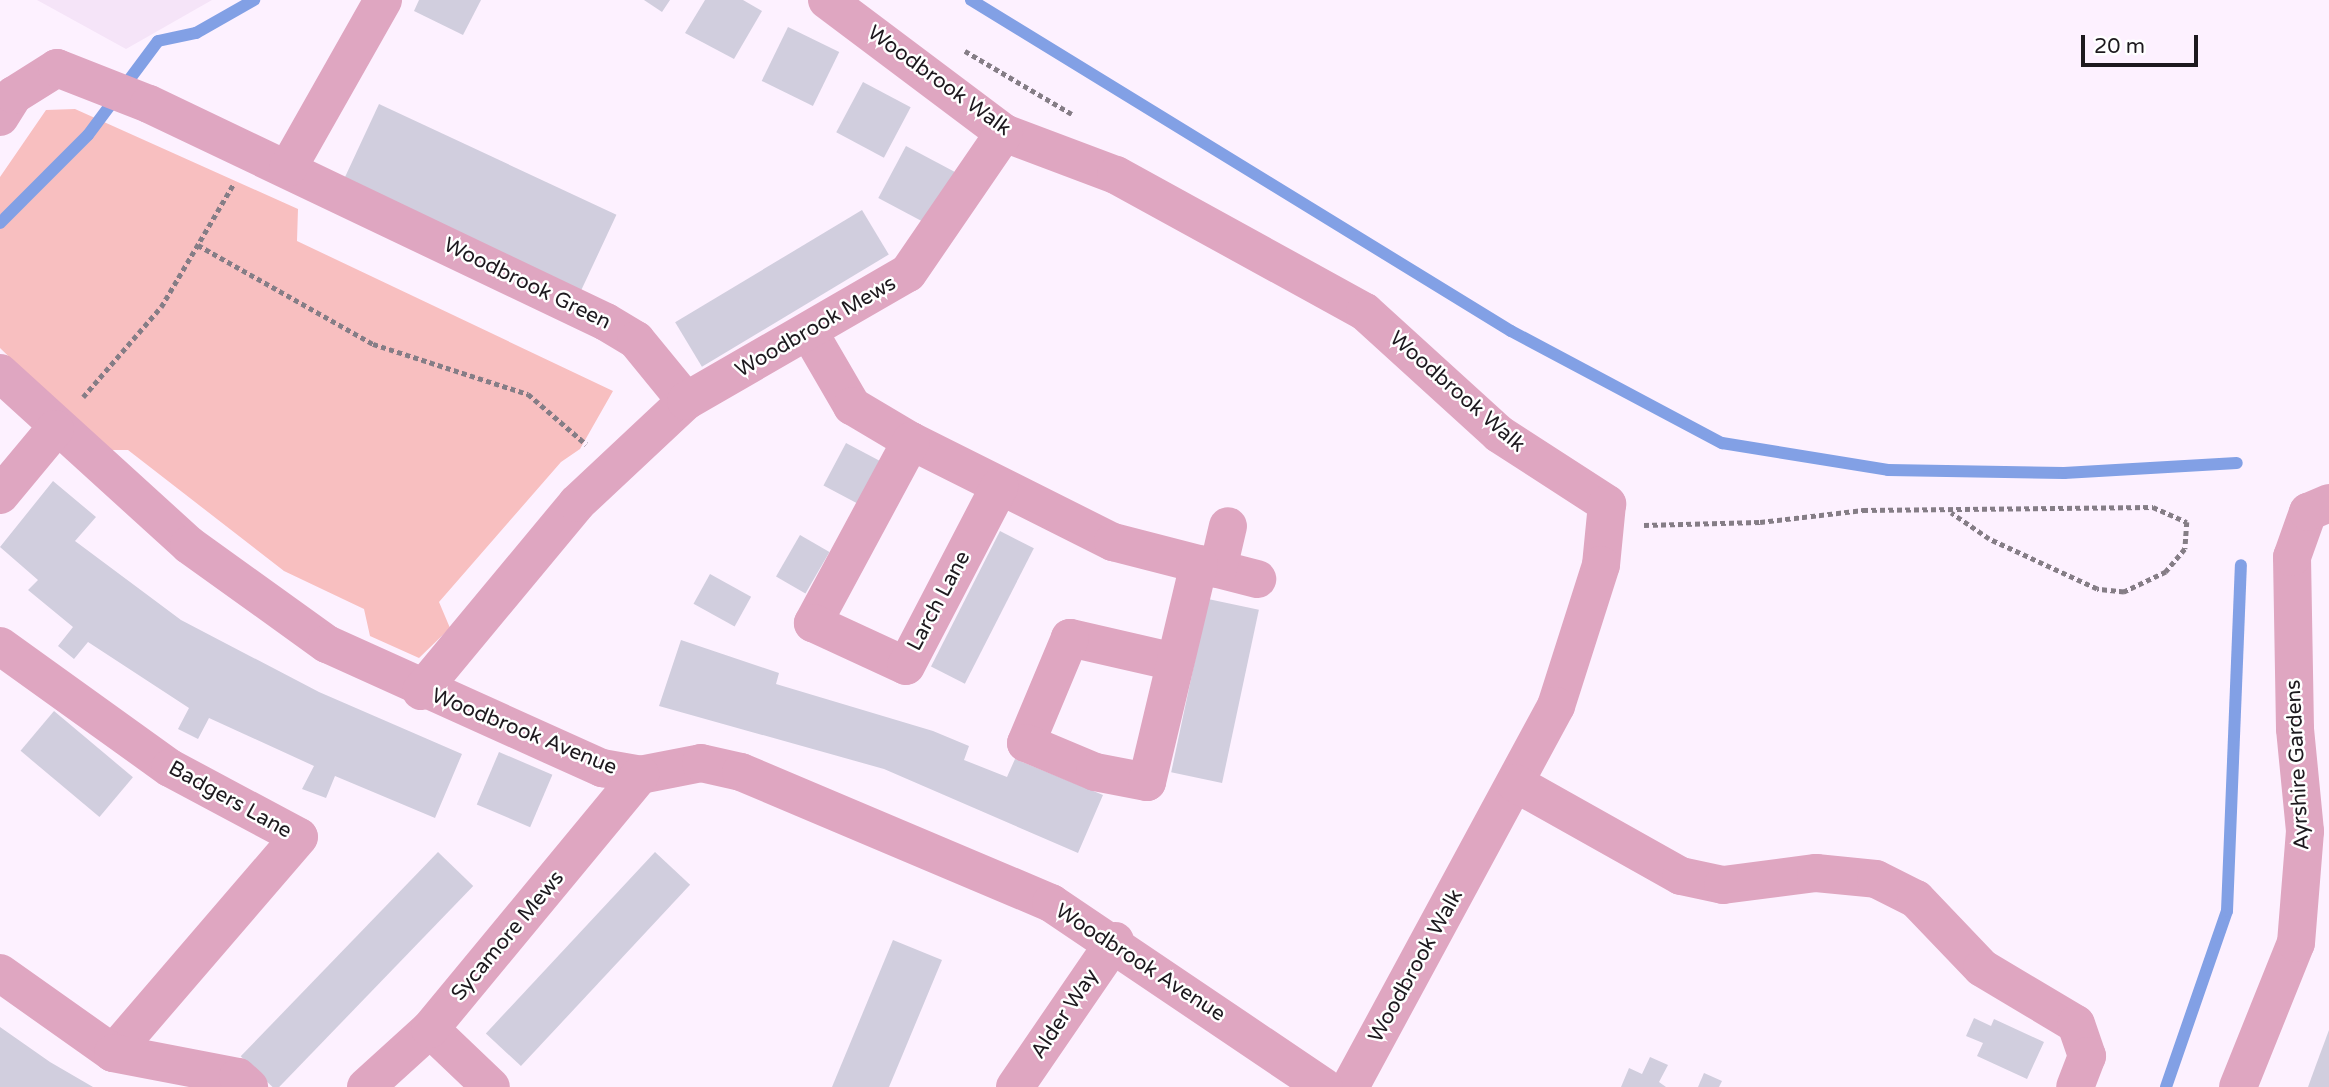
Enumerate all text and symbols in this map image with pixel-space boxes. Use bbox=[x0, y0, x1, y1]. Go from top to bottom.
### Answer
street label: Woodbrook Walk bbox=[862, 20, 1016, 142]
scale bar bbox=[2084, 21, 2201, 65]
text: 20 m bbox=[2094, 34, 2145, 59]
street label: Woodbrook Green bbox=[439, 233, 615, 335]
street label: Woodbrook Mews bbox=[731, 271, 901, 383]
street label: Woodbrook Walk bbox=[1384, 326, 1530, 458]
street label: Larch Lane bbox=[902, 547, 976, 655]
street label: Ayrshire Gardens bbox=[2281, 679, 2315, 851]
street label: Woodbrook Avenue bbox=[428, 683, 620, 781]
street label: Badgers Lane bbox=[164, 756, 296, 844]
street label: Sycamore Mews bbox=[446, 866, 570, 1006]
street label: Woodbrook Walk bbox=[1363, 885, 1469, 1047]
street label: Woodbrook Avenue bbox=[1050, 899, 1230, 1027]
street label: Alder Way bbox=[1026, 964, 1104, 1064]

